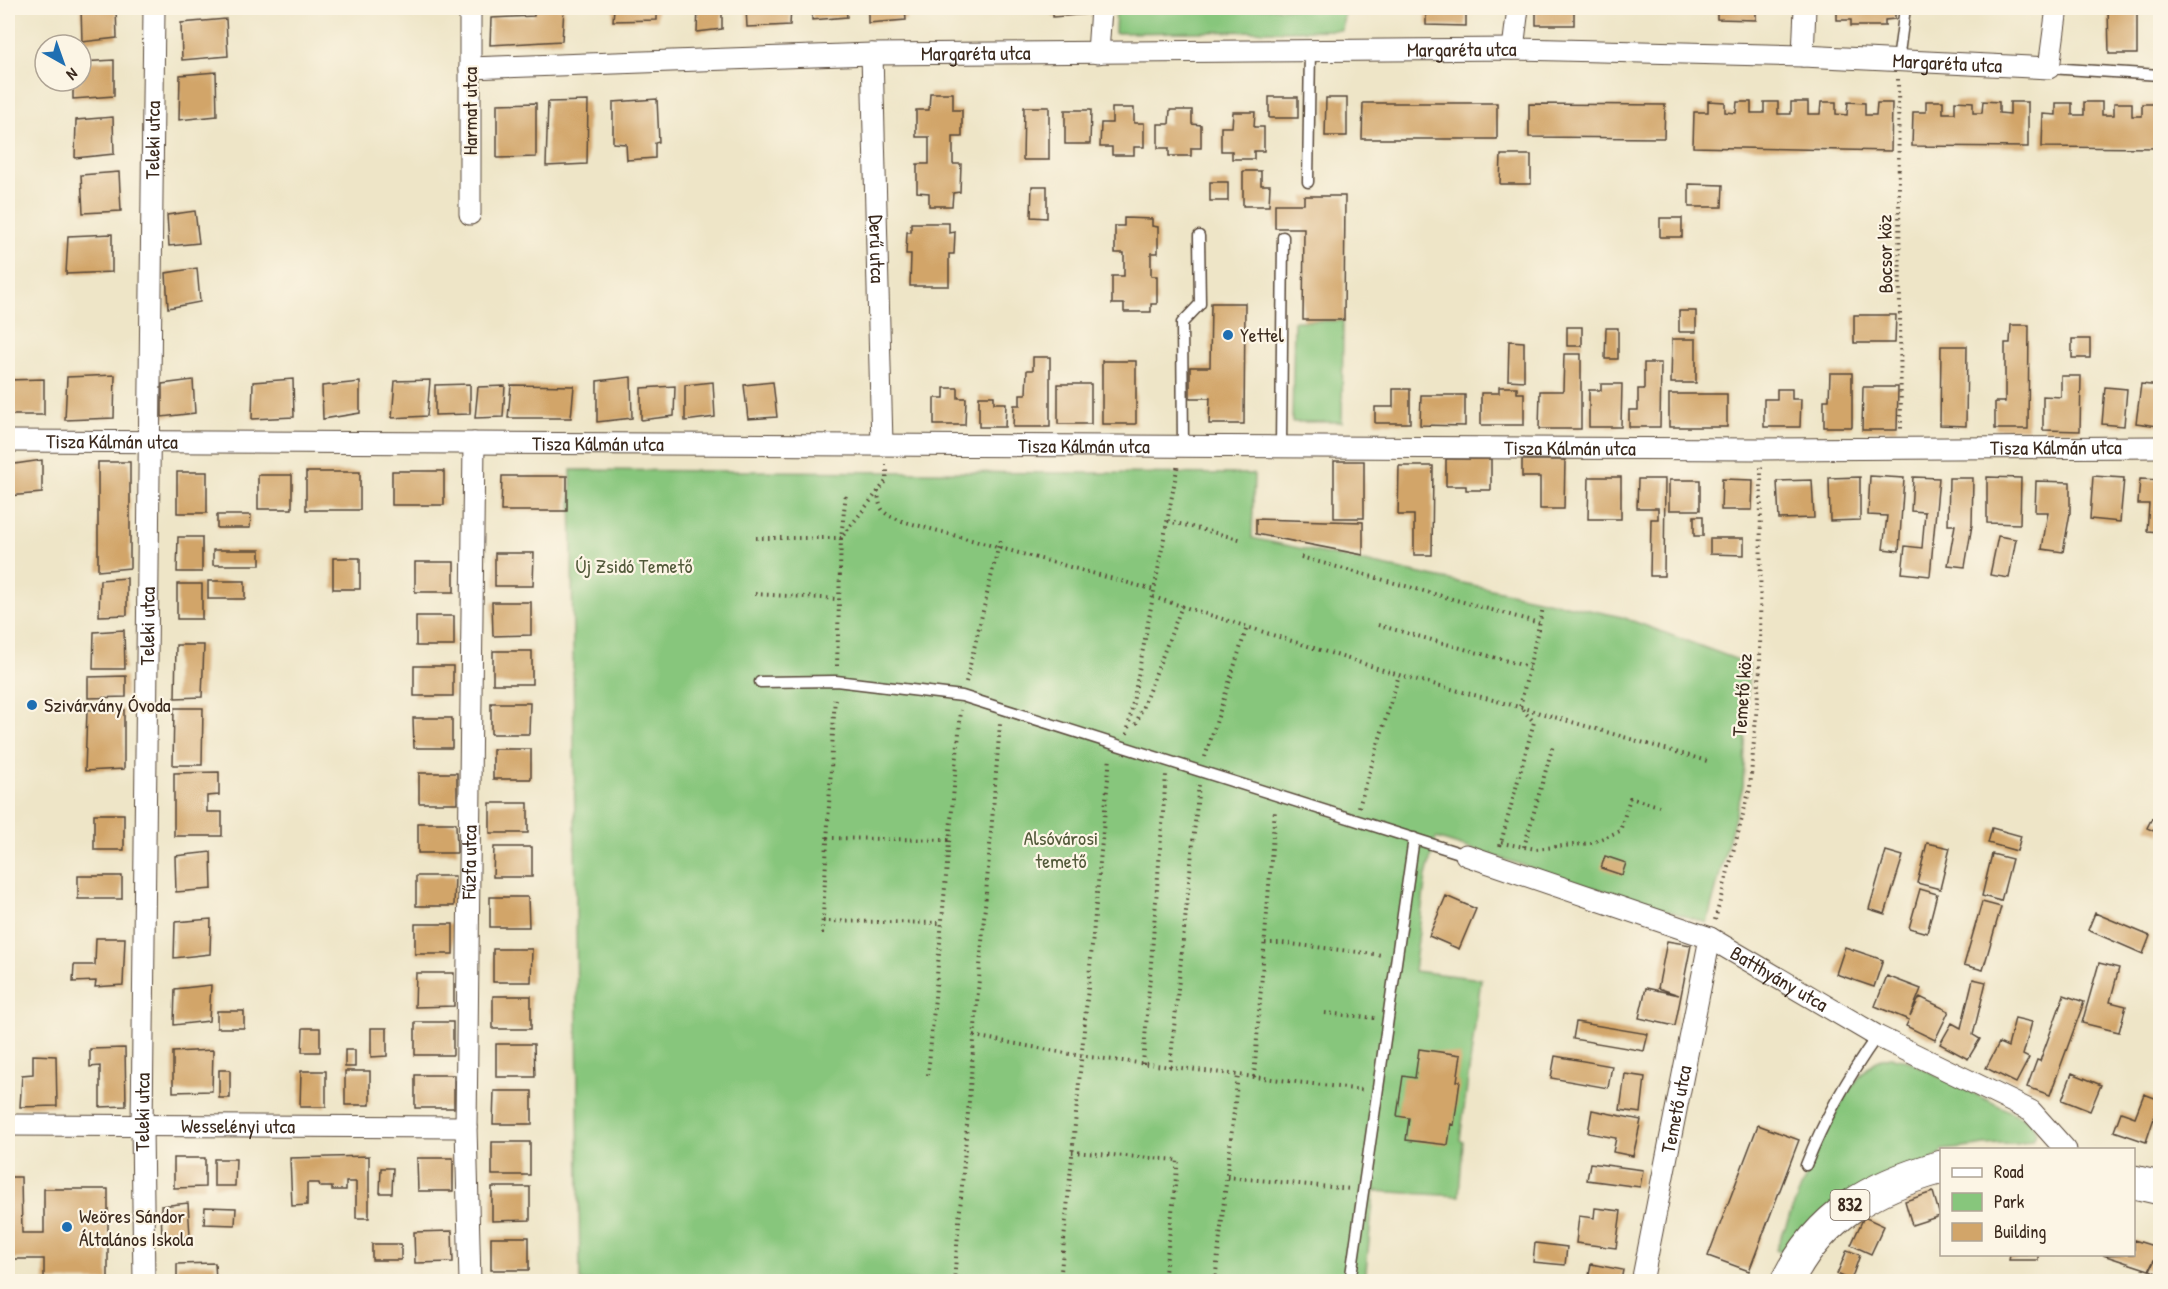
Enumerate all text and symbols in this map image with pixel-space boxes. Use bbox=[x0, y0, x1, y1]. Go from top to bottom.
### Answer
north arrow bbox=[33, 33, 93, 93]
street label: Margaréta utca bbox=[1407, 35, 1517, 63]
street label: Margaréta utca bbox=[921, 39, 1031, 67]
street label: Margaréta utca bbox=[1892, 46, 2003, 79]
text: N bbox=[62, 63, 83, 86]
street label: Harmat utca bbox=[456, 67, 483, 155]
street label: Teleki utca bbox=[138, 100, 166, 179]
street label: Derű utca bbox=[863, 214, 892, 284]
street label: Bocsor köz bbox=[1870, 214, 1899, 294]
place label: Yettel bbox=[1240, 321, 1285, 348]
marker: Yettel bbox=[1221, 328, 1235, 342]
street label: Tisza Kálmán utca bbox=[46, 427, 178, 455]
street label: Tisza Kálmán utca bbox=[532, 429, 664, 457]
street label: Tisza Kálmán utca bbox=[1018, 432, 1150, 459]
street label: Tisza Kálmán utca bbox=[1990, 433, 2122, 461]
street label: Tisza Kálmán utca bbox=[1504, 434, 1636, 461]
park label: Új Zsidó Temető bbox=[576, 552, 692, 579]
street label: Teleki utca bbox=[133, 586, 161, 665]
street label: Temető köz bbox=[1725, 652, 1758, 737]
place label: Szivárvány Óvoda bbox=[44, 691, 171, 718]
marker: Szivárvány Óvoda bbox=[25, 698, 39, 712]
park label: Alsóvárosi temető bbox=[1024, 824, 1098, 874]
street label: Fűzfa utca bbox=[455, 825, 483, 900]
street label: Batthyány utca bbox=[1726, 939, 1834, 1018]
street label: Temető utca bbox=[1654, 1063, 1698, 1156]
street label: Teleki utca bbox=[128, 1072, 156, 1151]
street label: Wesselényi utca bbox=[181, 1112, 295, 1139]
legend bbox=[1940, 1148, 2135, 1256]
text: Road bbox=[1994, 1159, 2024, 1184]
text: Park bbox=[1994, 1189, 2025, 1214]
road number: 832 bbox=[1830, 1190, 1870, 1220]
place label: Weöres Sándor Általános Iskola bbox=[79, 1202, 193, 1252]
text: Building bbox=[1994, 1219, 2046, 1244]
marker: Weöres Sándor Általános Iskola bbox=[60, 1220, 74, 1234]

